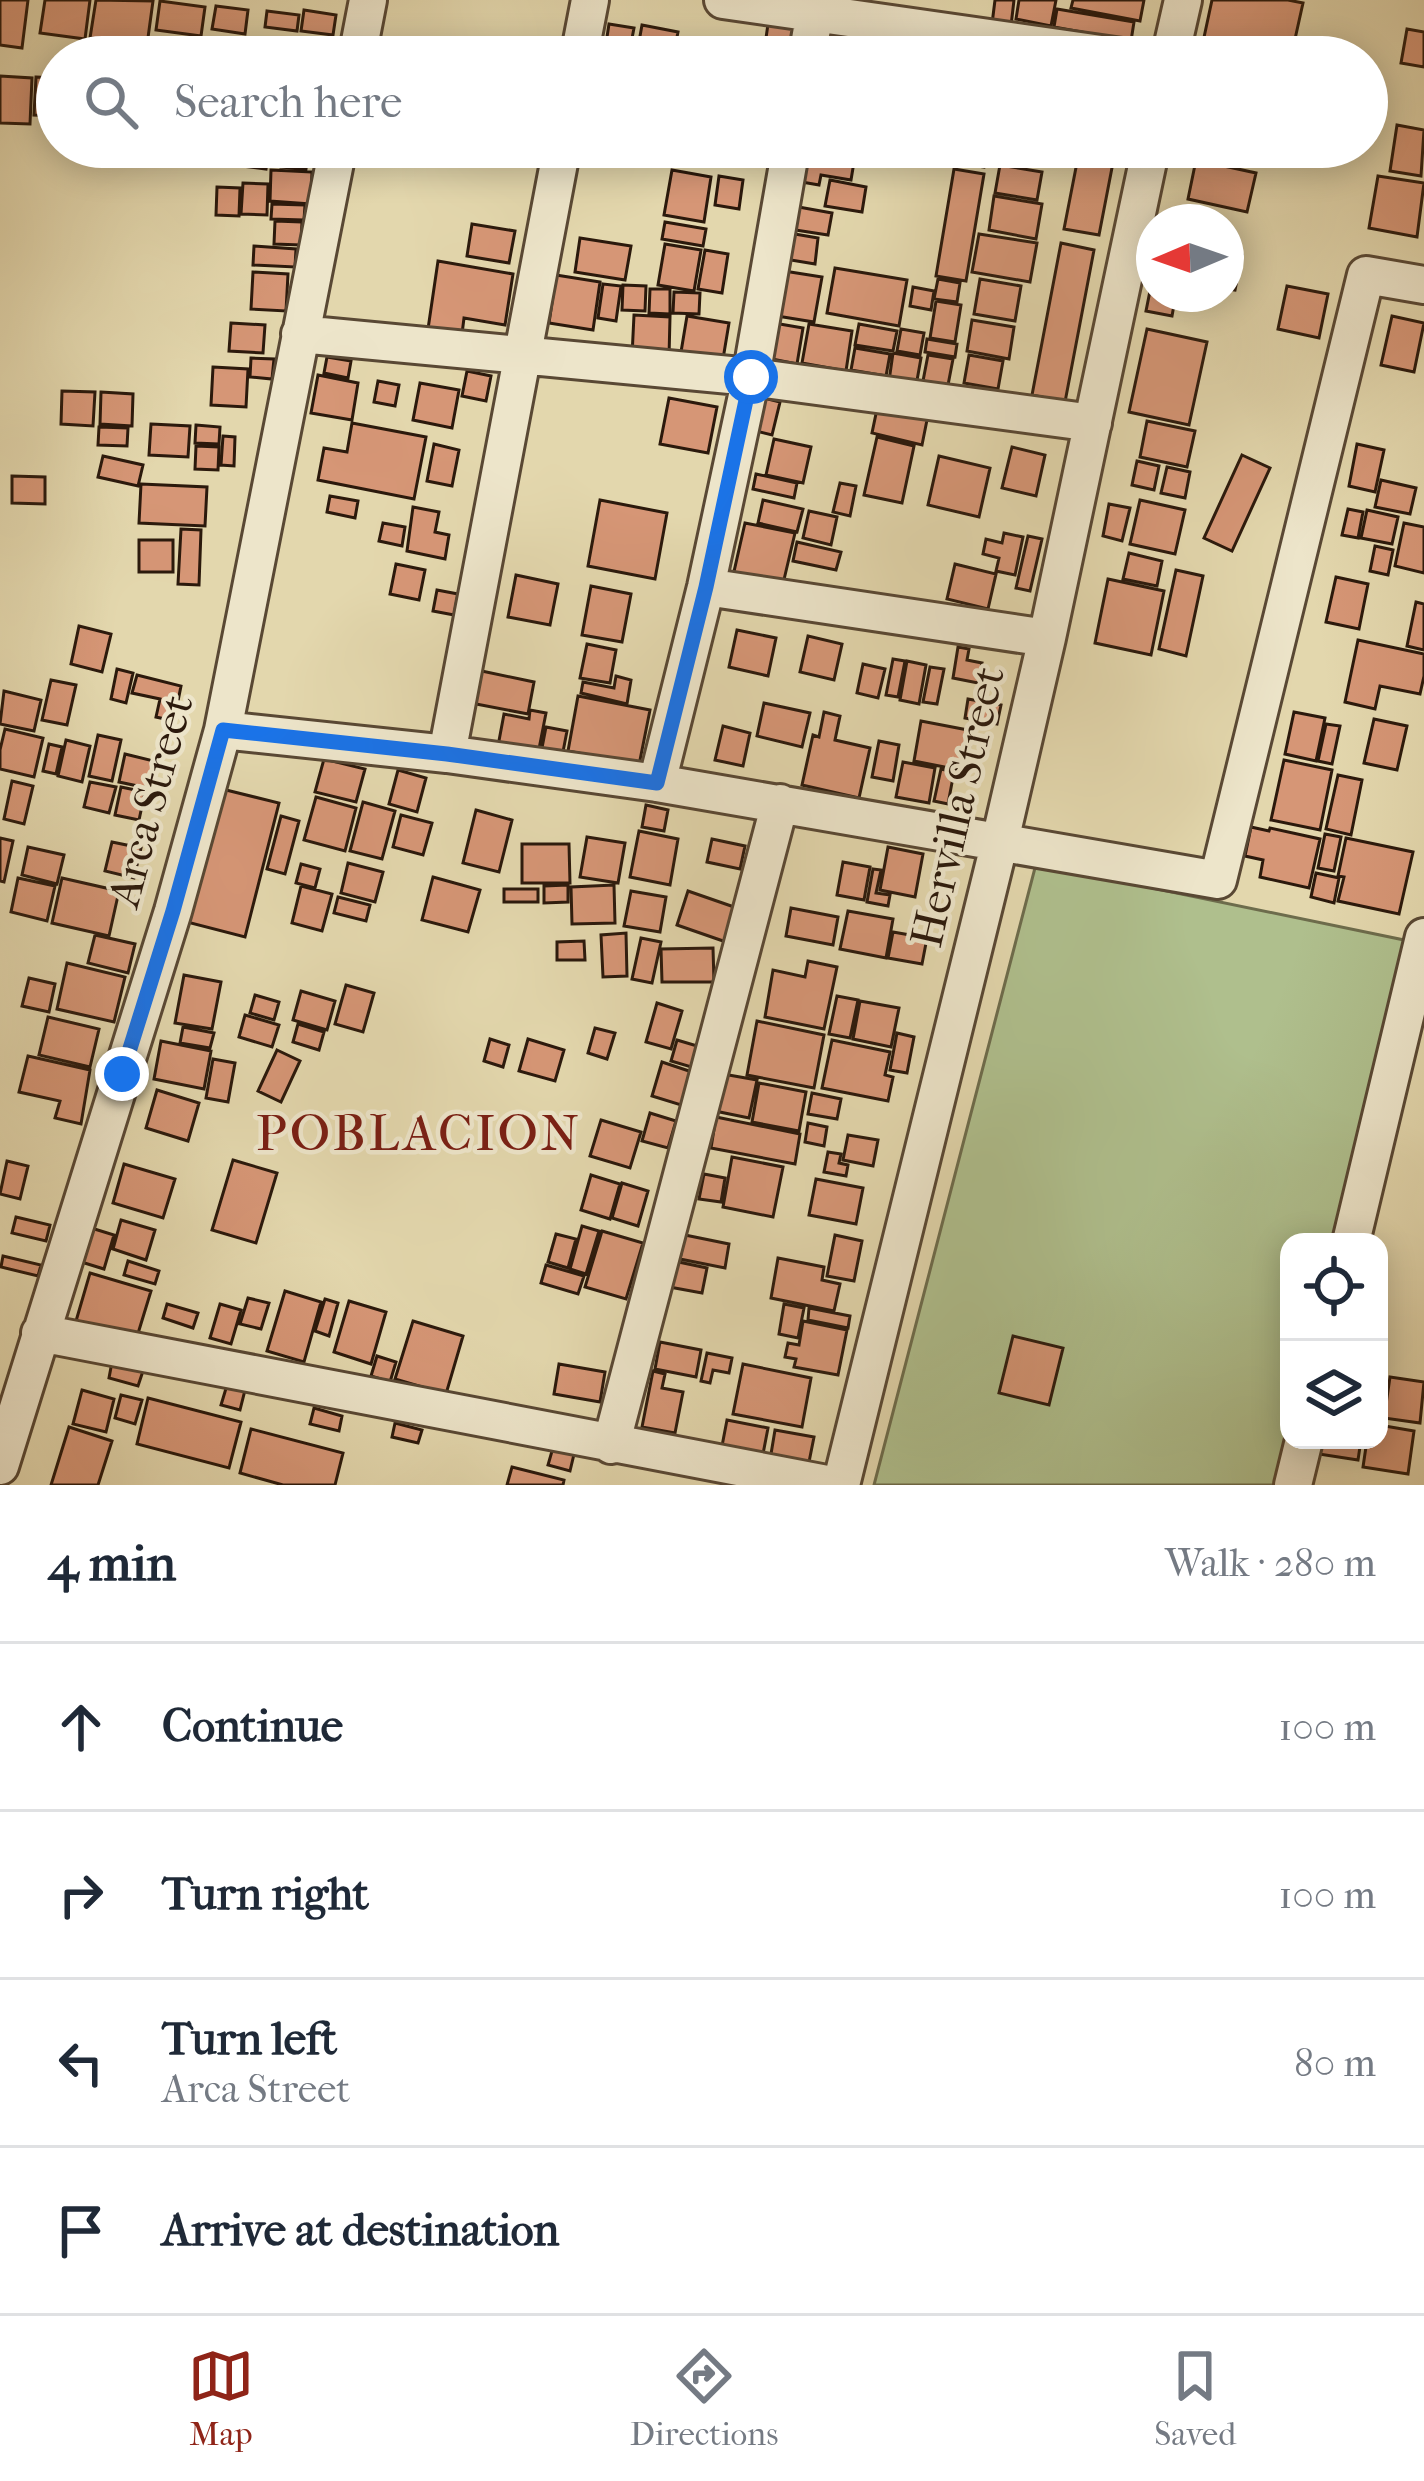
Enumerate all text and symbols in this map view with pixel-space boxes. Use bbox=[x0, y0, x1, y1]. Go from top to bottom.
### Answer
search box bbox=[36, 36, 1388, 168]
icon: search bbox=[78, 69, 144, 135]
text: Search here bbox=[174, 76, 402, 129]
north arrow bbox=[1136, 204, 1244, 312]
route start bbox=[724, 350, 778, 404]
street label: Hervilla Street bbox=[900, 661, 1016, 953]
street label: Arca Street bbox=[97, 689, 205, 915]
route end bbox=[95, 1047, 149, 1101]
district label: POBLACION bbox=[256, 1103, 582, 1163]
map controls bbox=[1280, 1233, 1388, 1449]
button: locate bbox=[1280, 1233, 1388, 1341]
button: layers bbox=[1280, 1341, 1388, 1449]
text: 4 min bbox=[48, 1533, 176, 1593]
text: Walk · 280 m bbox=[1165, 1540, 1376, 1586]
icon: ahead bbox=[48, 1694, 114, 1760]
text: Continue bbox=[162, 1700, 343, 1753]
text: 100 m bbox=[1278, 1704, 1376, 1750]
icon: right bbox=[48, 1862, 114, 1928]
text: Turn right bbox=[162, 1868, 369, 1921]
text: 100 m bbox=[1278, 1872, 1376, 1918]
text: Turn left bbox=[162, 2013, 337, 2066]
icon: left bbox=[48, 2030, 114, 2096]
text: 80 m bbox=[1294, 2040, 1376, 2086]
text: Arca Street bbox=[162, 2066, 350, 2112]
icon: arrive bbox=[48, 2198, 114, 2264]
text: Arrive at destination bbox=[162, 2204, 559, 2257]
tab: Map bbox=[188, 2343, 254, 2454]
tab: Directions bbox=[630, 2343, 778, 2454]
tab: Saved bbox=[1154, 2343, 1236, 2454]

